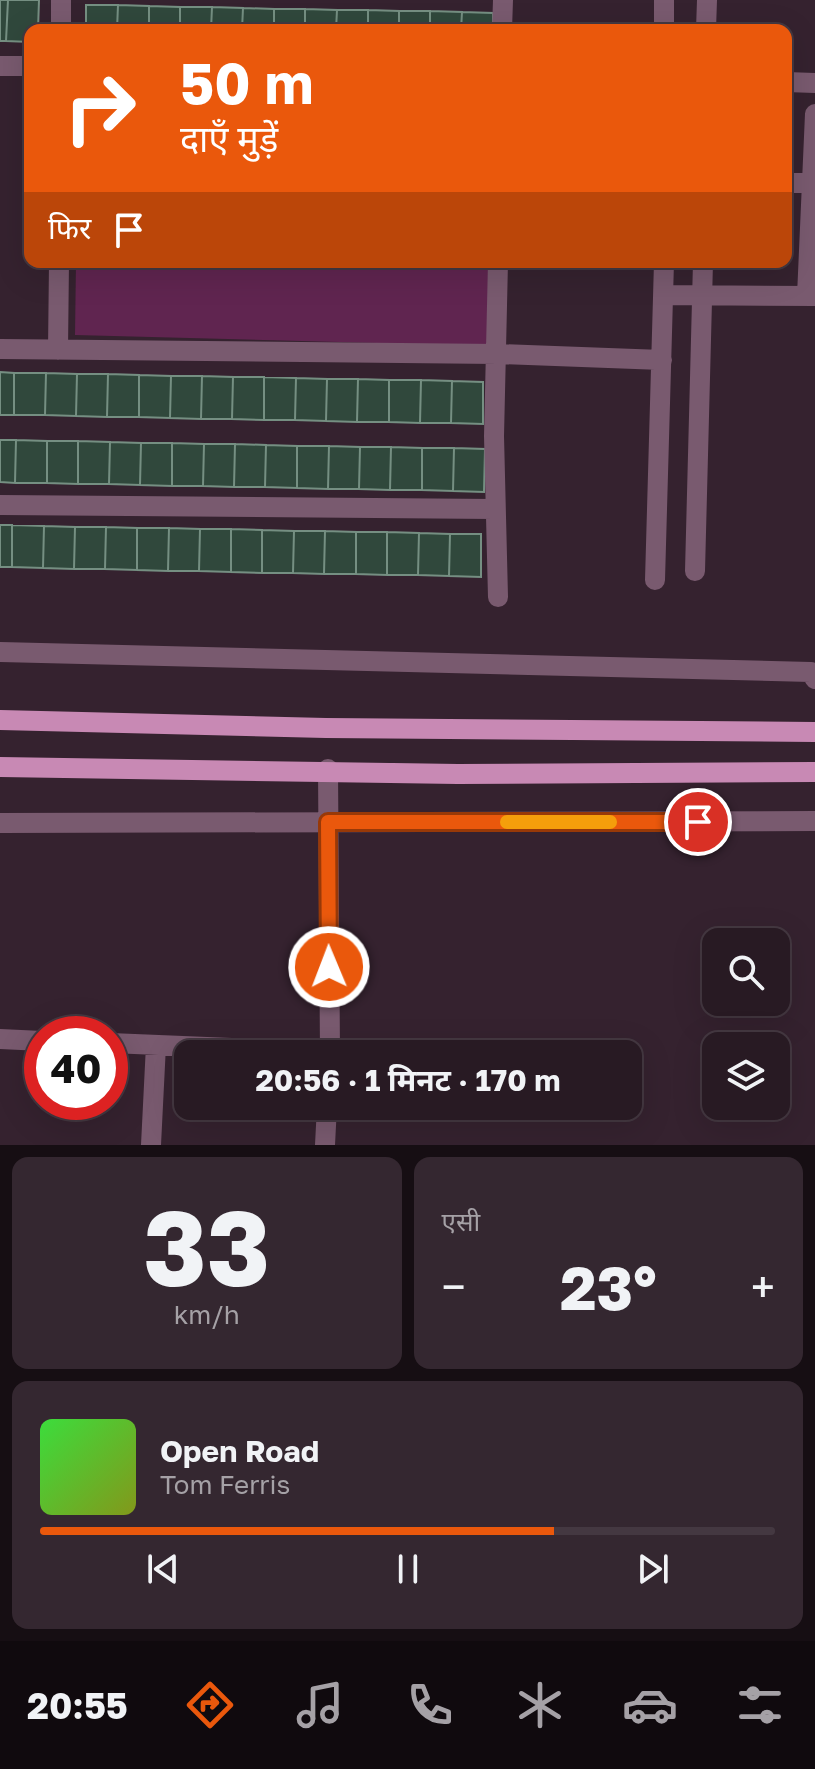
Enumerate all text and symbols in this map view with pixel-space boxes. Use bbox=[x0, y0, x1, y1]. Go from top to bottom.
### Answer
text: 50 m bbox=[180, 49, 314, 116]
icon: right bbox=[48, 56, 152, 160]
text: दाएँ मुड़ें bbox=[180, 117, 278, 160]
icon: arrive bbox=[107, 208, 151, 252]
text: फिर bbox=[48, 210, 91, 246]
pin bbox=[664, 788, 732, 856]
icon: arrive bbox=[676, 800, 720, 844]
position arrow bbox=[287, 925, 371, 1009]
map controls bbox=[702, 928, 790, 1120]
button: search bbox=[702, 928, 790, 1016]
speed limit sign: 40 bbox=[24, 1016, 128, 1120]
button: layers bbox=[702, 1032, 790, 1120]
text: 20:56 · 1 मिनट · 170 m bbox=[256, 1062, 560, 1098]
text: 33 bbox=[143, 1184, 270, 1309]
text: एसी bbox=[442, 1206, 480, 1237]
text: 23° bbox=[560, 1251, 657, 1323]
text: − bbox=[442, 1260, 466, 1313]
text: + bbox=[751, 1260, 775, 1313]
text: km/h bbox=[174, 1299, 240, 1330]
text: Open Road bbox=[160, 1433, 319, 1469]
text: Tom Ferris bbox=[160, 1469, 290, 1500]
icon: previous bbox=[141, 1547, 185, 1591]
icon: pause bbox=[386, 1547, 430, 1591]
icon: next bbox=[631, 1547, 675, 1591]
icon: directions bbox=[182, 1677, 238, 1733]
icon: music bbox=[292, 1677, 348, 1733]
icon: phone bbox=[402, 1677, 458, 1733]
icon: climate bbox=[512, 1677, 568, 1733]
icon: car bbox=[622, 1677, 678, 1733]
icon: filters bbox=[732, 1677, 788, 1733]
text: 20:55 bbox=[27, 1684, 128, 1727]

